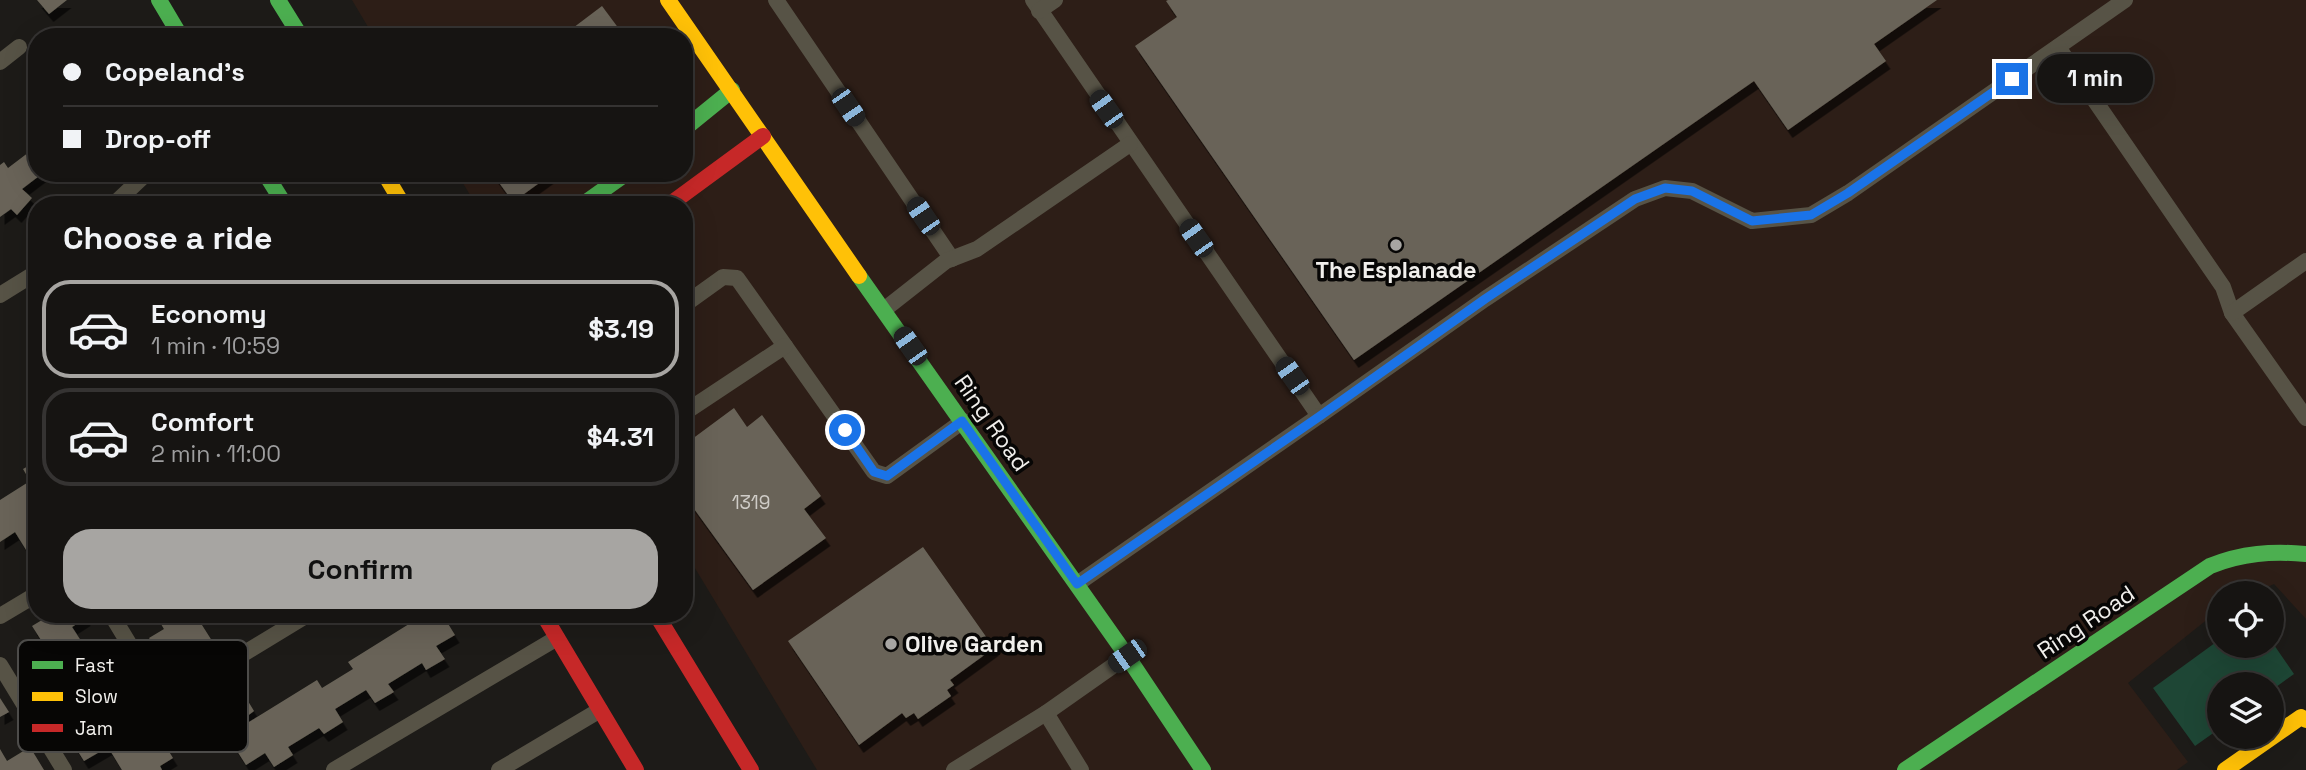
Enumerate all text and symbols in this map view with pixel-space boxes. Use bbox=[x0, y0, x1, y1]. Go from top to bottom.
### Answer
text: Copeland's bbox=[105, 55, 245, 89]
callout: 1 min bbox=[2036, 55, 2152, 104]
route end bbox=[1996, 63, 2028, 95]
text: 1 min bbox=[2067, 63, 2123, 93]
car bbox=[828, 84, 869, 130]
car bbox=[1086, 86, 1127, 132]
text: Drop-off bbox=[105, 122, 211, 156]
car bbox=[903, 193, 944, 239]
car bbox=[1176, 215, 1217, 261]
text: Choose a ride bbox=[63, 218, 273, 258]
marker: The Esplanade bbox=[1388, 237, 1404, 253]
place label: The Esplanade bbox=[1316, 255, 1476, 285]
text: Economy bbox=[151, 297, 267, 331]
icon: car bbox=[67, 298, 130, 361]
text: $3.19 bbox=[588, 312, 654, 346]
car bbox=[890, 323, 931, 369]
text: 1 min · 10:59 bbox=[151, 331, 280, 361]
car bbox=[1272, 353, 1313, 399]
street label: Ring Road bbox=[948, 369, 1036, 477]
text: Comfort bbox=[151, 405, 254, 439]
icon: car bbox=[67, 406, 130, 469]
route start bbox=[829, 414, 861, 446]
text: $4.31 bbox=[587, 420, 654, 454]
text: 2 min · 11:00 bbox=[151, 439, 281, 469]
house number: 1319 bbox=[732, 490, 770, 515]
button: Confirm bbox=[63, 529, 658, 609]
street label: Ring Road bbox=[2031, 578, 2141, 666]
map controls bbox=[2207, 581, 2284, 749]
button: locate bbox=[2207, 581, 2284, 658]
place label: Olive Garden bbox=[905, 629, 1044, 659]
car bbox=[1104, 635, 1151, 677]
marker: Olive Garden bbox=[883, 636, 899, 652]
legend bbox=[18, 640, 248, 752]
text: Fast bbox=[75, 653, 115, 678]
button: layers bbox=[2207, 672, 2284, 749]
text: Slow bbox=[75, 684, 118, 709]
text: Jam bbox=[75, 716, 113, 741]

